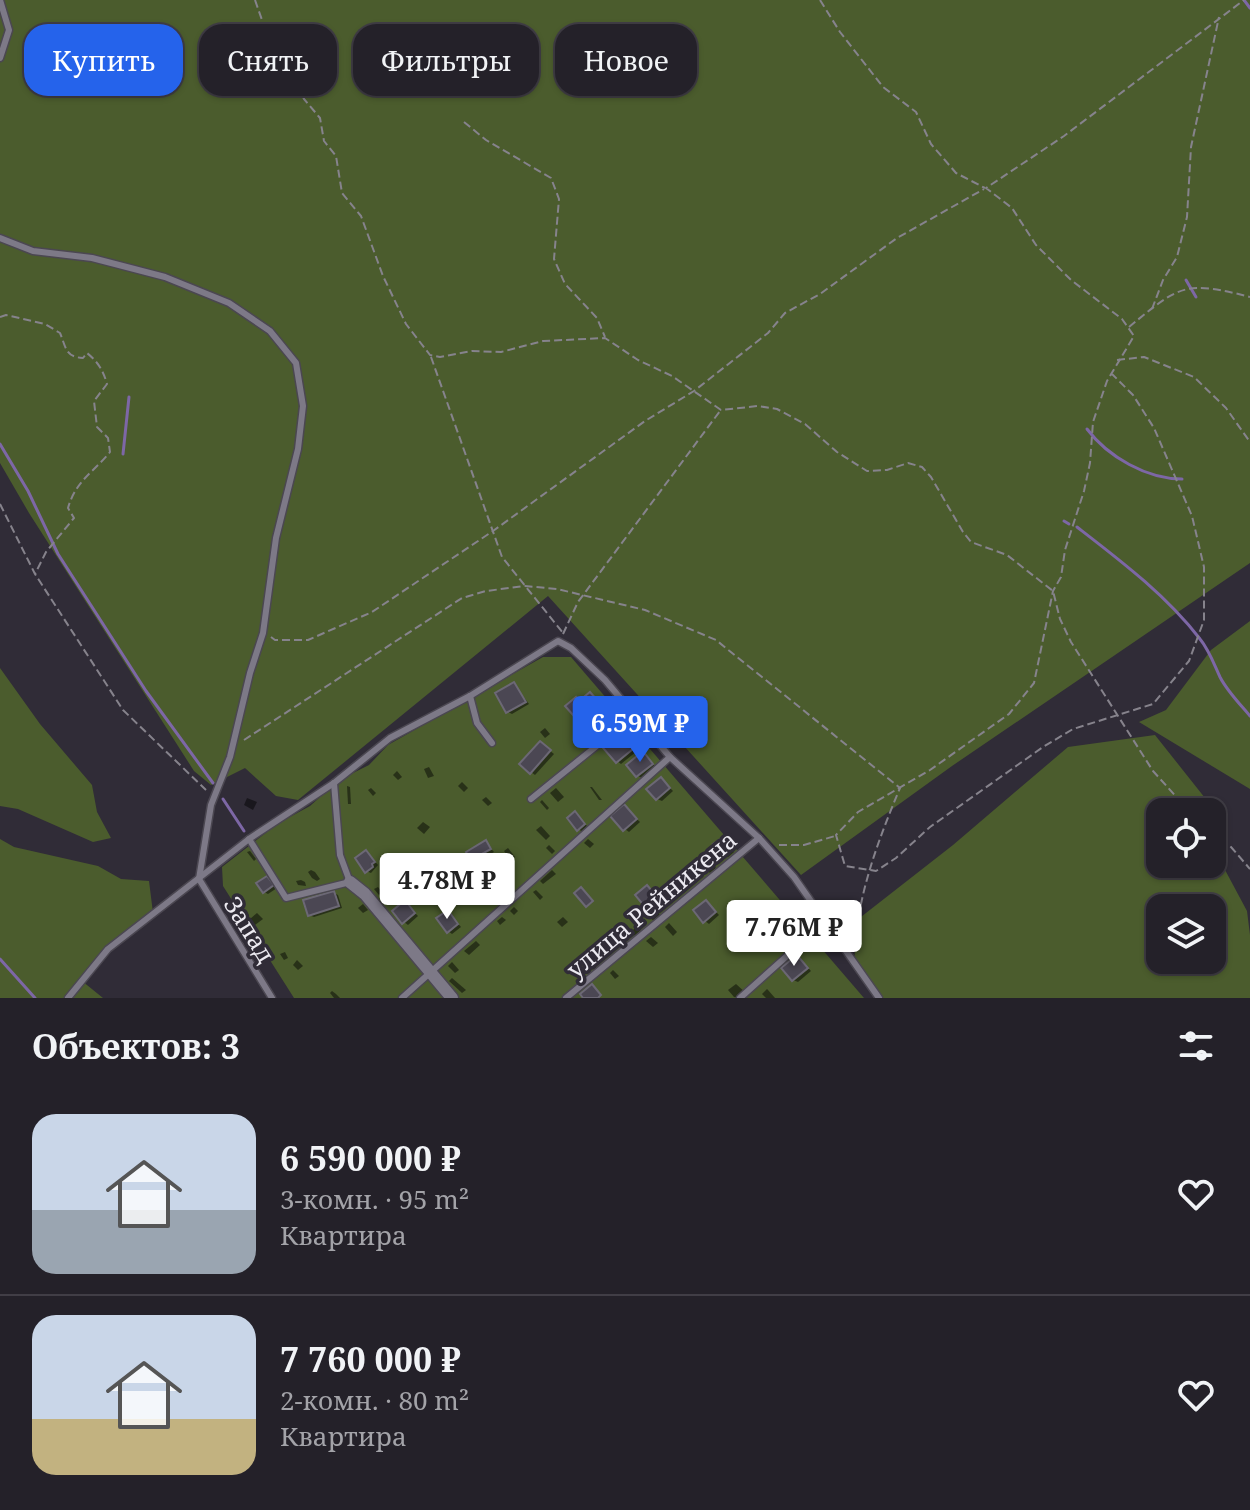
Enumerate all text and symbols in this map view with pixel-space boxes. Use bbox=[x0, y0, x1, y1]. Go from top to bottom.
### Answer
chip: Купить bbox=[24, 24, 183, 96]
chip: Снять bbox=[199, 24, 337, 96]
chip: Фильтры bbox=[353, 24, 539, 96]
chip: Новое bbox=[555, 24, 697, 96]
pin: 6.59M ₽ bbox=[566, 696, 714, 764]
text: 6.59M ₽ bbox=[591, 704, 689, 740]
map controls bbox=[1146, 798, 1226, 974]
button: locate bbox=[1146, 798, 1226, 878]
street label: улица Рейникена bbox=[559, 823, 743, 985]
pin: 4.78M ₽ bbox=[373, 853, 521, 921]
text: 4.78M ₽ bbox=[398, 861, 496, 897]
street label: Запад bbox=[217, 890, 283, 968]
button: layers bbox=[1146, 894, 1226, 974]
pin: 7.76M ₽ bbox=[720, 900, 868, 968]
text: 7.76M ₽ bbox=[745, 908, 843, 944]
text: Объектов: 3 bbox=[32, 1023, 240, 1069]
icon: filters bbox=[1174, 1024, 1218, 1068]
text: 6 590 000 ₽ bbox=[280, 1135, 461, 1181]
icon: home bbox=[96, 1146, 192, 1242]
icon: heart bbox=[1174, 1172, 1218, 1216]
text: 3-комн. · 95 m² bbox=[280, 1181, 469, 1217]
text: Квартира bbox=[280, 1217, 407, 1253]
text: 7 760 000 ₽ bbox=[280, 1336, 461, 1382]
icon: home bbox=[96, 1347, 192, 1443]
icon: heart bbox=[1174, 1373, 1218, 1417]
text: 2-комн. · 80 m² bbox=[280, 1382, 469, 1418]
text: Квартира bbox=[280, 1418, 407, 1454]

